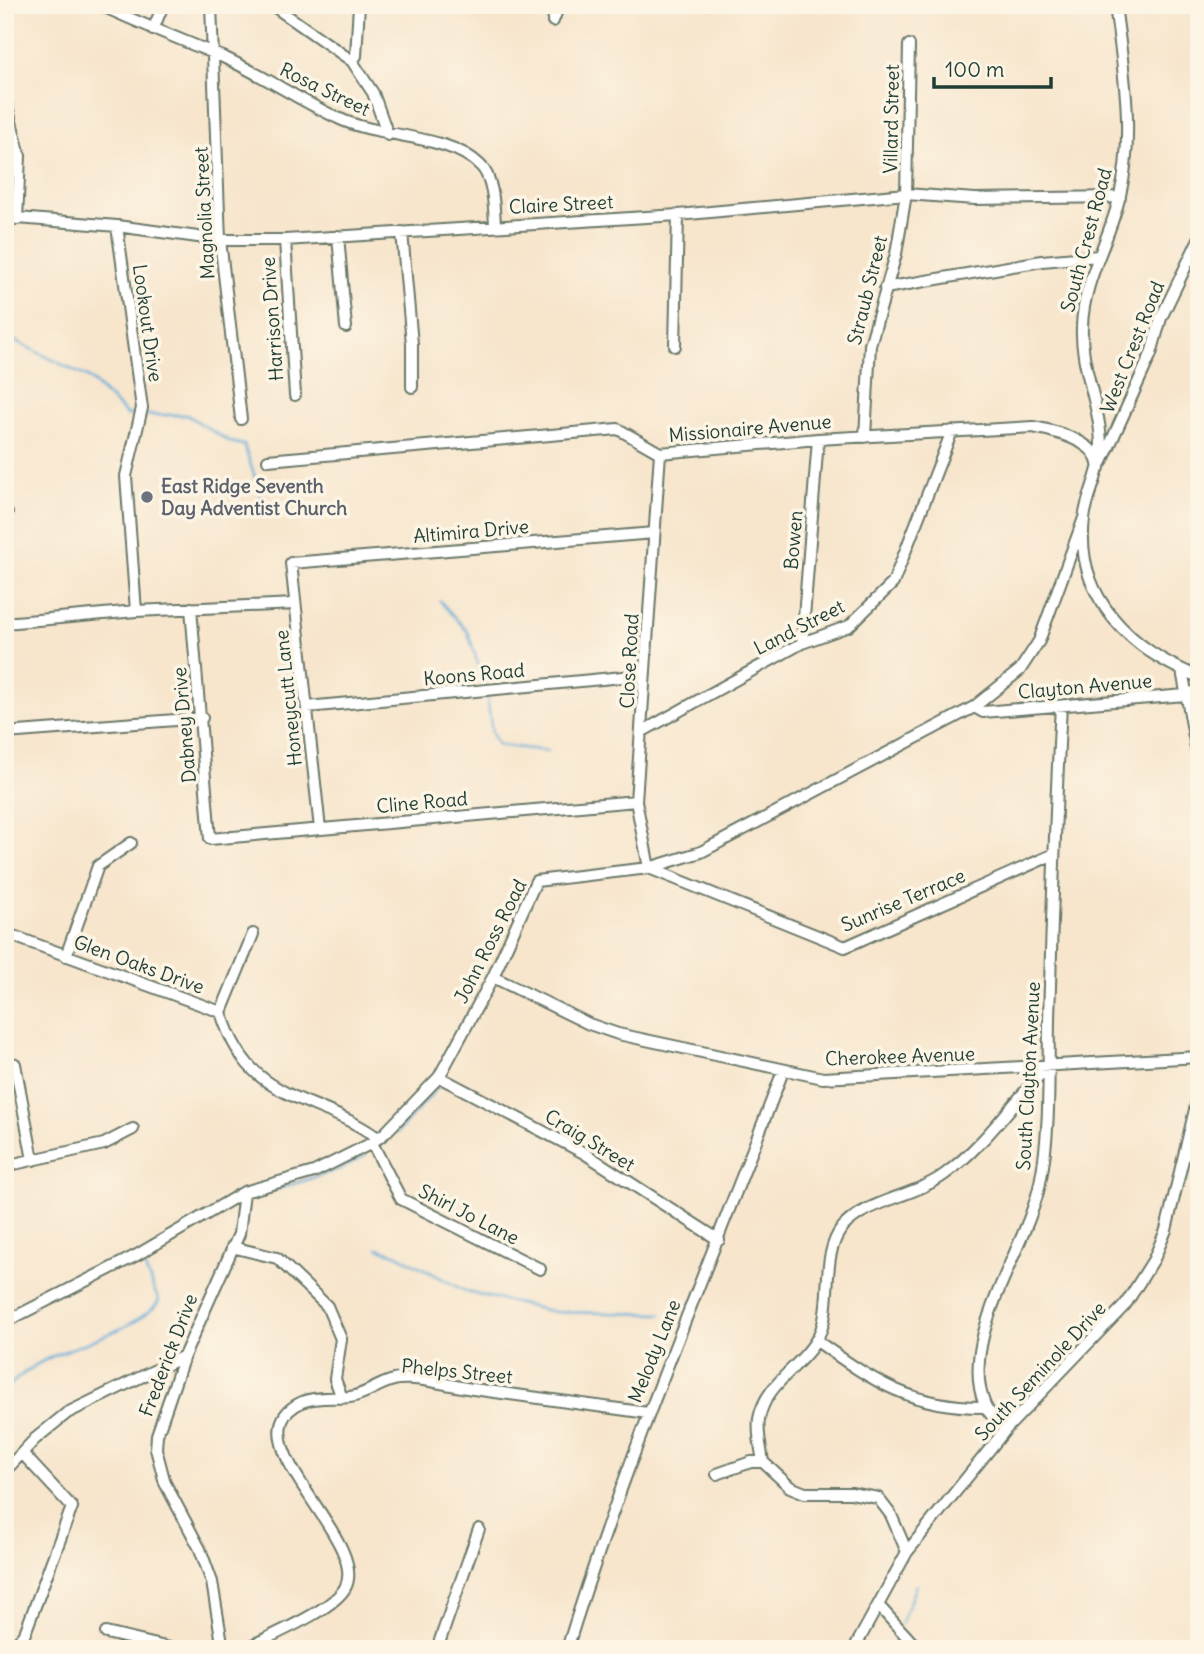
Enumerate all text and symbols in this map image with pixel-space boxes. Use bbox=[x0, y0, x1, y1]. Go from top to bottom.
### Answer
scale bar bbox=[934, 46, 1052, 90]
text: 100 m bbox=[945, 56, 1004, 83]
street label: Rosa Street bbox=[276, 57, 374, 121]
street label: Villard Street bbox=[878, 64, 904, 174]
street label: Magnolia Street bbox=[189, 146, 219, 280]
street label: South Crest Road bbox=[1055, 165, 1117, 315]
street label: Claire Street bbox=[508, 189, 614, 219]
street label: Straub Street bbox=[842, 233, 892, 347]
street label: Harrison Drive bbox=[256, 256, 288, 382]
street label: Lookout Drive bbox=[128, 263, 168, 383]
street label: West Crest Road bbox=[1095, 277, 1169, 417]
street label: Missionaire Avenue bbox=[667, 409, 833, 447]
place label: East Ridge Seventh Day Adventist Church bbox=[161, 474, 347, 520]
marker: East Ridge Seventh Day Adventist Church bbox=[139, 489, 155, 505]
street label: Bowen bbox=[778, 509, 808, 571]
street label: Altimira Drive bbox=[412, 514, 530, 548]
street label: Land Street bbox=[750, 594, 848, 660]
street label: Close Road bbox=[615, 613, 643, 709]
street label: Honeycutt Lane bbox=[269, 629, 307, 767]
street label: Koons Road bbox=[422, 658, 526, 690]
street label: Dabney Drive bbox=[167, 666, 201, 784]
street label: Clayton Avenue bbox=[1017, 668, 1153, 704]
street label: Cline Road bbox=[375, 786, 469, 818]
street label: Sunrise Terrace bbox=[837, 863, 969, 937]
street label: John Ross Road bbox=[448, 875, 532, 1007]
street label: Glen Oaks Drive bbox=[70, 929, 208, 999]
street label: South Clayton Avenue bbox=[1011, 981, 1045, 1171]
street label: Cherokee Avenue bbox=[825, 1041, 975, 1071]
street label: Craig Street bbox=[541, 1104, 639, 1176]
street label: Shirl Jo Lane bbox=[415, 1178, 523, 1250]
street label: Frederick Drive bbox=[134, 1290, 202, 1420]
street label: Melody Lane bbox=[622, 1296, 686, 1406]
street label: South Seminole Drive bbox=[969, 1296, 1111, 1446]
street label: Phelps Street bbox=[400, 1353, 514, 1389]

